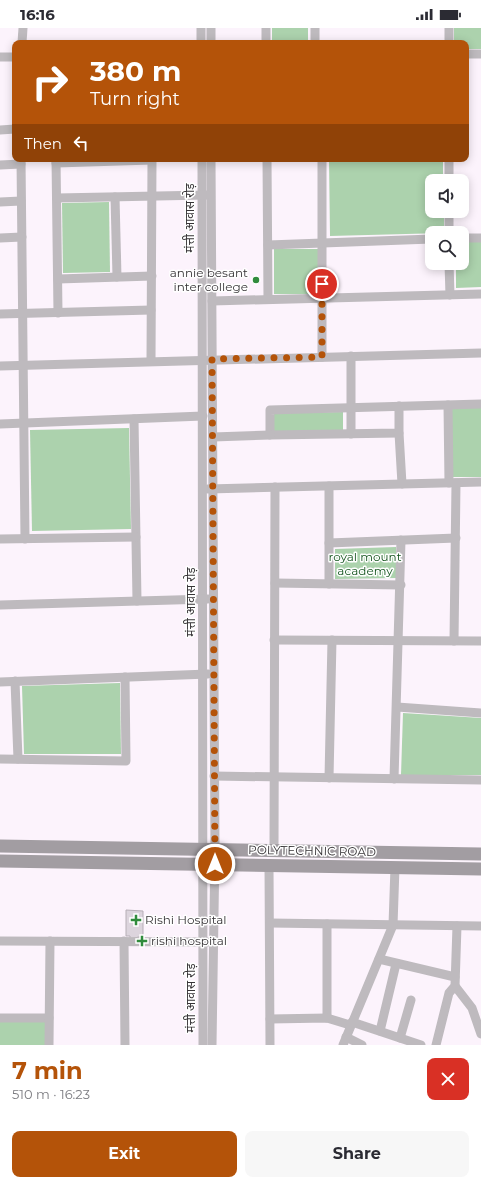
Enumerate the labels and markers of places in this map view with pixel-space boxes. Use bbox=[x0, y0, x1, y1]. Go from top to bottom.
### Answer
place label: annie besant inter college bbox=[170, 265, 248, 294]
pin bbox=[305, 267, 339, 301]
marker: annie besant inter college bbox=[251, 275, 261, 285]
place label: Rishi Hospital bbox=[145, 912, 227, 927]
marker: Rishi Hospital bbox=[130, 914, 142, 926]
place label: rishi hospital bbox=[151, 933, 227, 948]
marker: rishi hospital bbox=[136, 935, 148, 947]

